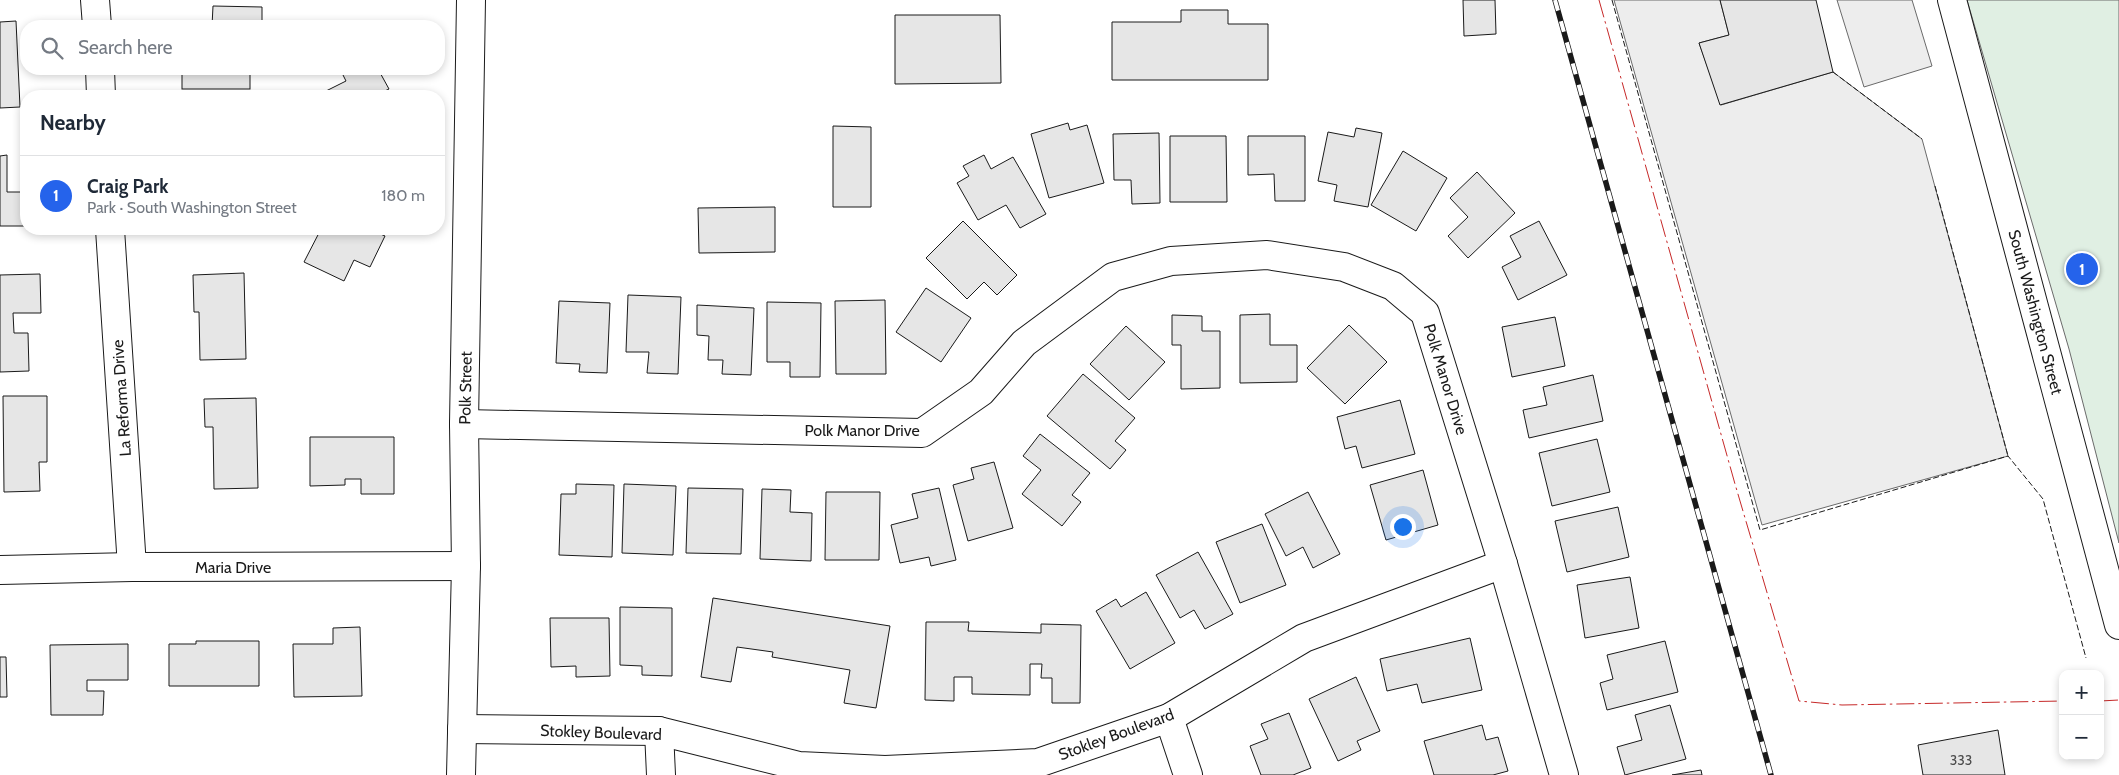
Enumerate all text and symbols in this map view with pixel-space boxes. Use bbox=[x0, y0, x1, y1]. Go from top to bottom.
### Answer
search box bbox=[20, 20, 445, 75]
icon: search bbox=[38, 34, 66, 62]
text: Search here bbox=[78, 36, 172, 59]
text: Nearby bbox=[40, 110, 106, 135]
text: Craig Park bbox=[87, 175, 169, 198]
text: 1 bbox=[53, 186, 59, 205]
text: 180 m bbox=[381, 186, 425, 205]
text: Park · South Washington Street bbox=[87, 198, 297, 217]
street label: South Washington Street bbox=[2004, 228, 2067, 397]
pin: 1 bbox=[2066, 250, 2098, 288]
street label: Polk Manor Drive bbox=[1420, 321, 1471, 437]
street label: La Reforma Drive bbox=[108, 339, 135, 457]
street label: Polk Street bbox=[455, 351, 476, 425]
street label: Polk Manor Drive bbox=[804, 421, 920, 440]
your location bbox=[1390, 514, 1416, 540]
street label: Maria Drive bbox=[195, 558, 271, 577]
map controls bbox=[2059, 670, 2104, 760]
button: + bbox=[2059, 670, 2104, 715]
street label: Stokley Boulevard bbox=[1056, 705, 1177, 764]
button: − bbox=[2059, 715, 2104, 760]
street label: Stokley Boulevard bbox=[540, 721, 662, 744]
house number: 333 bbox=[1950, 751, 1972, 769]

